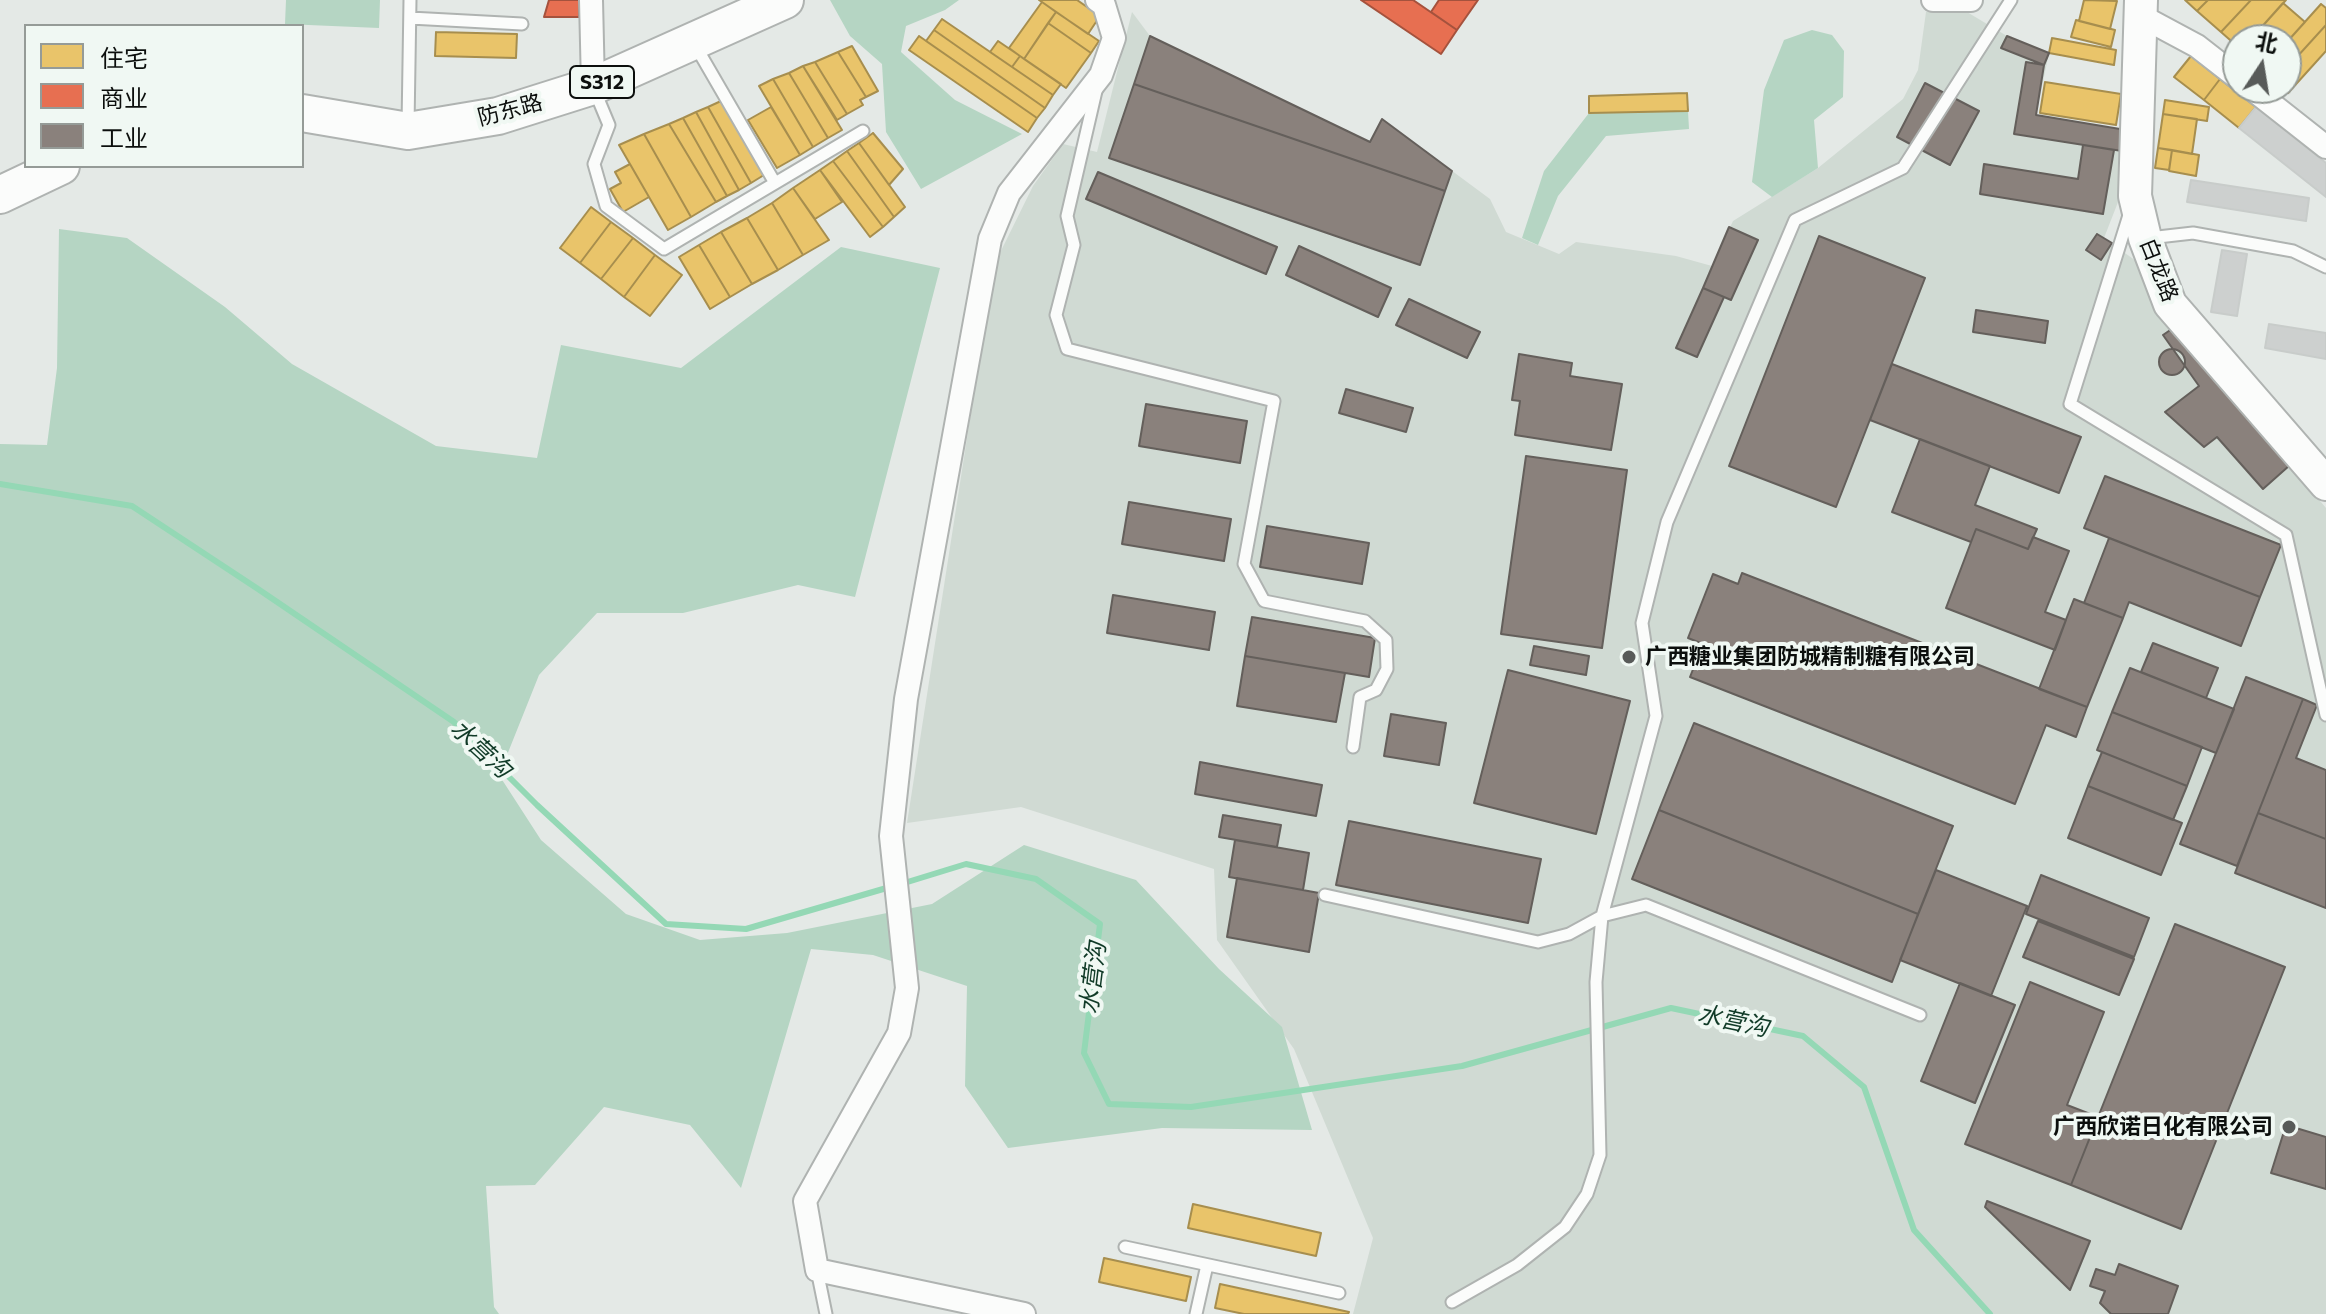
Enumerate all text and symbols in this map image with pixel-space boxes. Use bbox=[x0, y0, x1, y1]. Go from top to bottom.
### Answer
legend bbox=[24, 24, 304, 168]
north arrow bbox=[2222, 24, 2302, 104]
text: 北 bbox=[2253, 26, 2280, 57]
text: 住宅 bbox=[100, 43, 148, 72]
road number: S312 bbox=[570, 66, 634, 98]
text: 商业 bbox=[100, 83, 148, 112]
street label: 防东路 bbox=[475, 89, 545, 131]
text: 工业 bbox=[100, 123, 148, 152]
street label: 白龙路 bbox=[2134, 234, 2184, 306]
place label: 广西糖业集团防城精制糖有限公司 bbox=[1645, 644, 1975, 670]
marker: 广西糖业集团防城精制糖有限公司 bbox=[1620, 648, 1638, 666]
water label: 水营沟 bbox=[445, 714, 517, 784]
water label: 水营沟 bbox=[1074, 941, 1112, 1015]
water label: 水营沟 bbox=[1695, 999, 1771, 1043]
place label: 广西欣诺日化有限公司 bbox=[2053, 1114, 2273, 1140]
marker: 广西欣诺日化有限公司 bbox=[2280, 1118, 2298, 1136]

